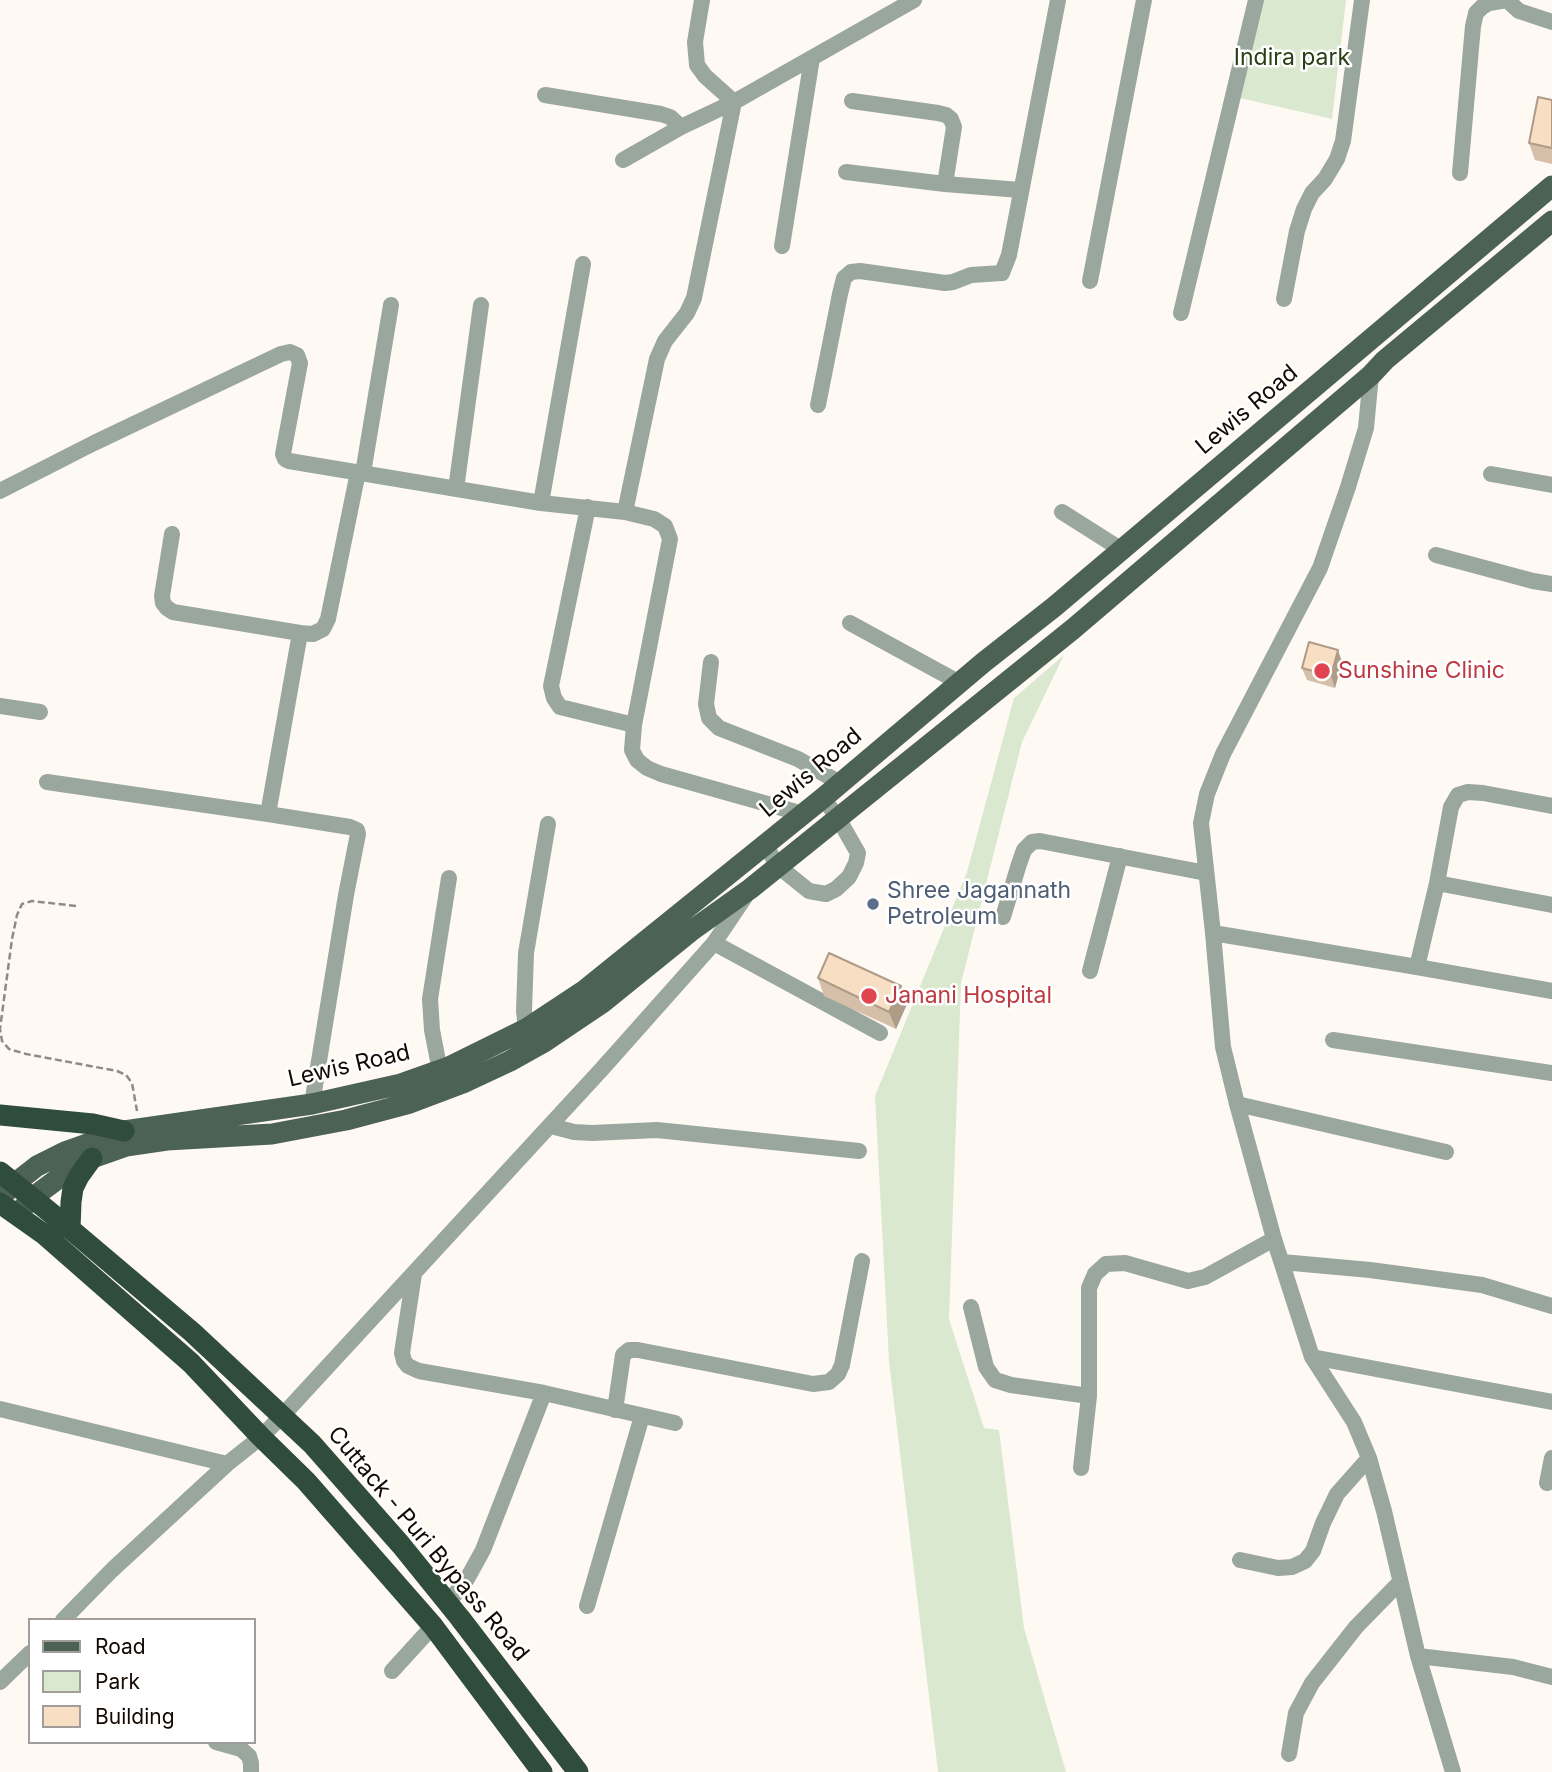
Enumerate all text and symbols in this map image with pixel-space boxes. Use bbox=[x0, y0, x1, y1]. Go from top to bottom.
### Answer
park label: Indira park bbox=[1234, 44, 1350, 72]
street label: Lewis Road bbox=[1190, 359, 1304, 461]
place label: Sunshine Clinic bbox=[1338, 657, 1505, 685]
marker: Sunshine Clinic bbox=[1312, 661, 1332, 681]
street label: Lewis Road bbox=[754, 722, 868, 824]
place label: Shree Jagannath Petroleum bbox=[887, 877, 1071, 931]
marker: Shree Jagannath Petroleum bbox=[865, 896, 881, 912]
place label: Janani Hospital bbox=[885, 982, 1052, 1010]
marker: Janani Hospital bbox=[859, 986, 879, 1006]
street label: Lewis Road bbox=[285, 1039, 413, 1093]
street label: Cuttack - Puri Bypass Road bbox=[322, 1421, 534, 1667]
legend bbox=[28, 1618, 256, 1744]
text: Road bbox=[95, 1634, 146, 1659]
text: Park bbox=[95, 1669, 140, 1694]
text: Building bbox=[95, 1704, 175, 1729]

